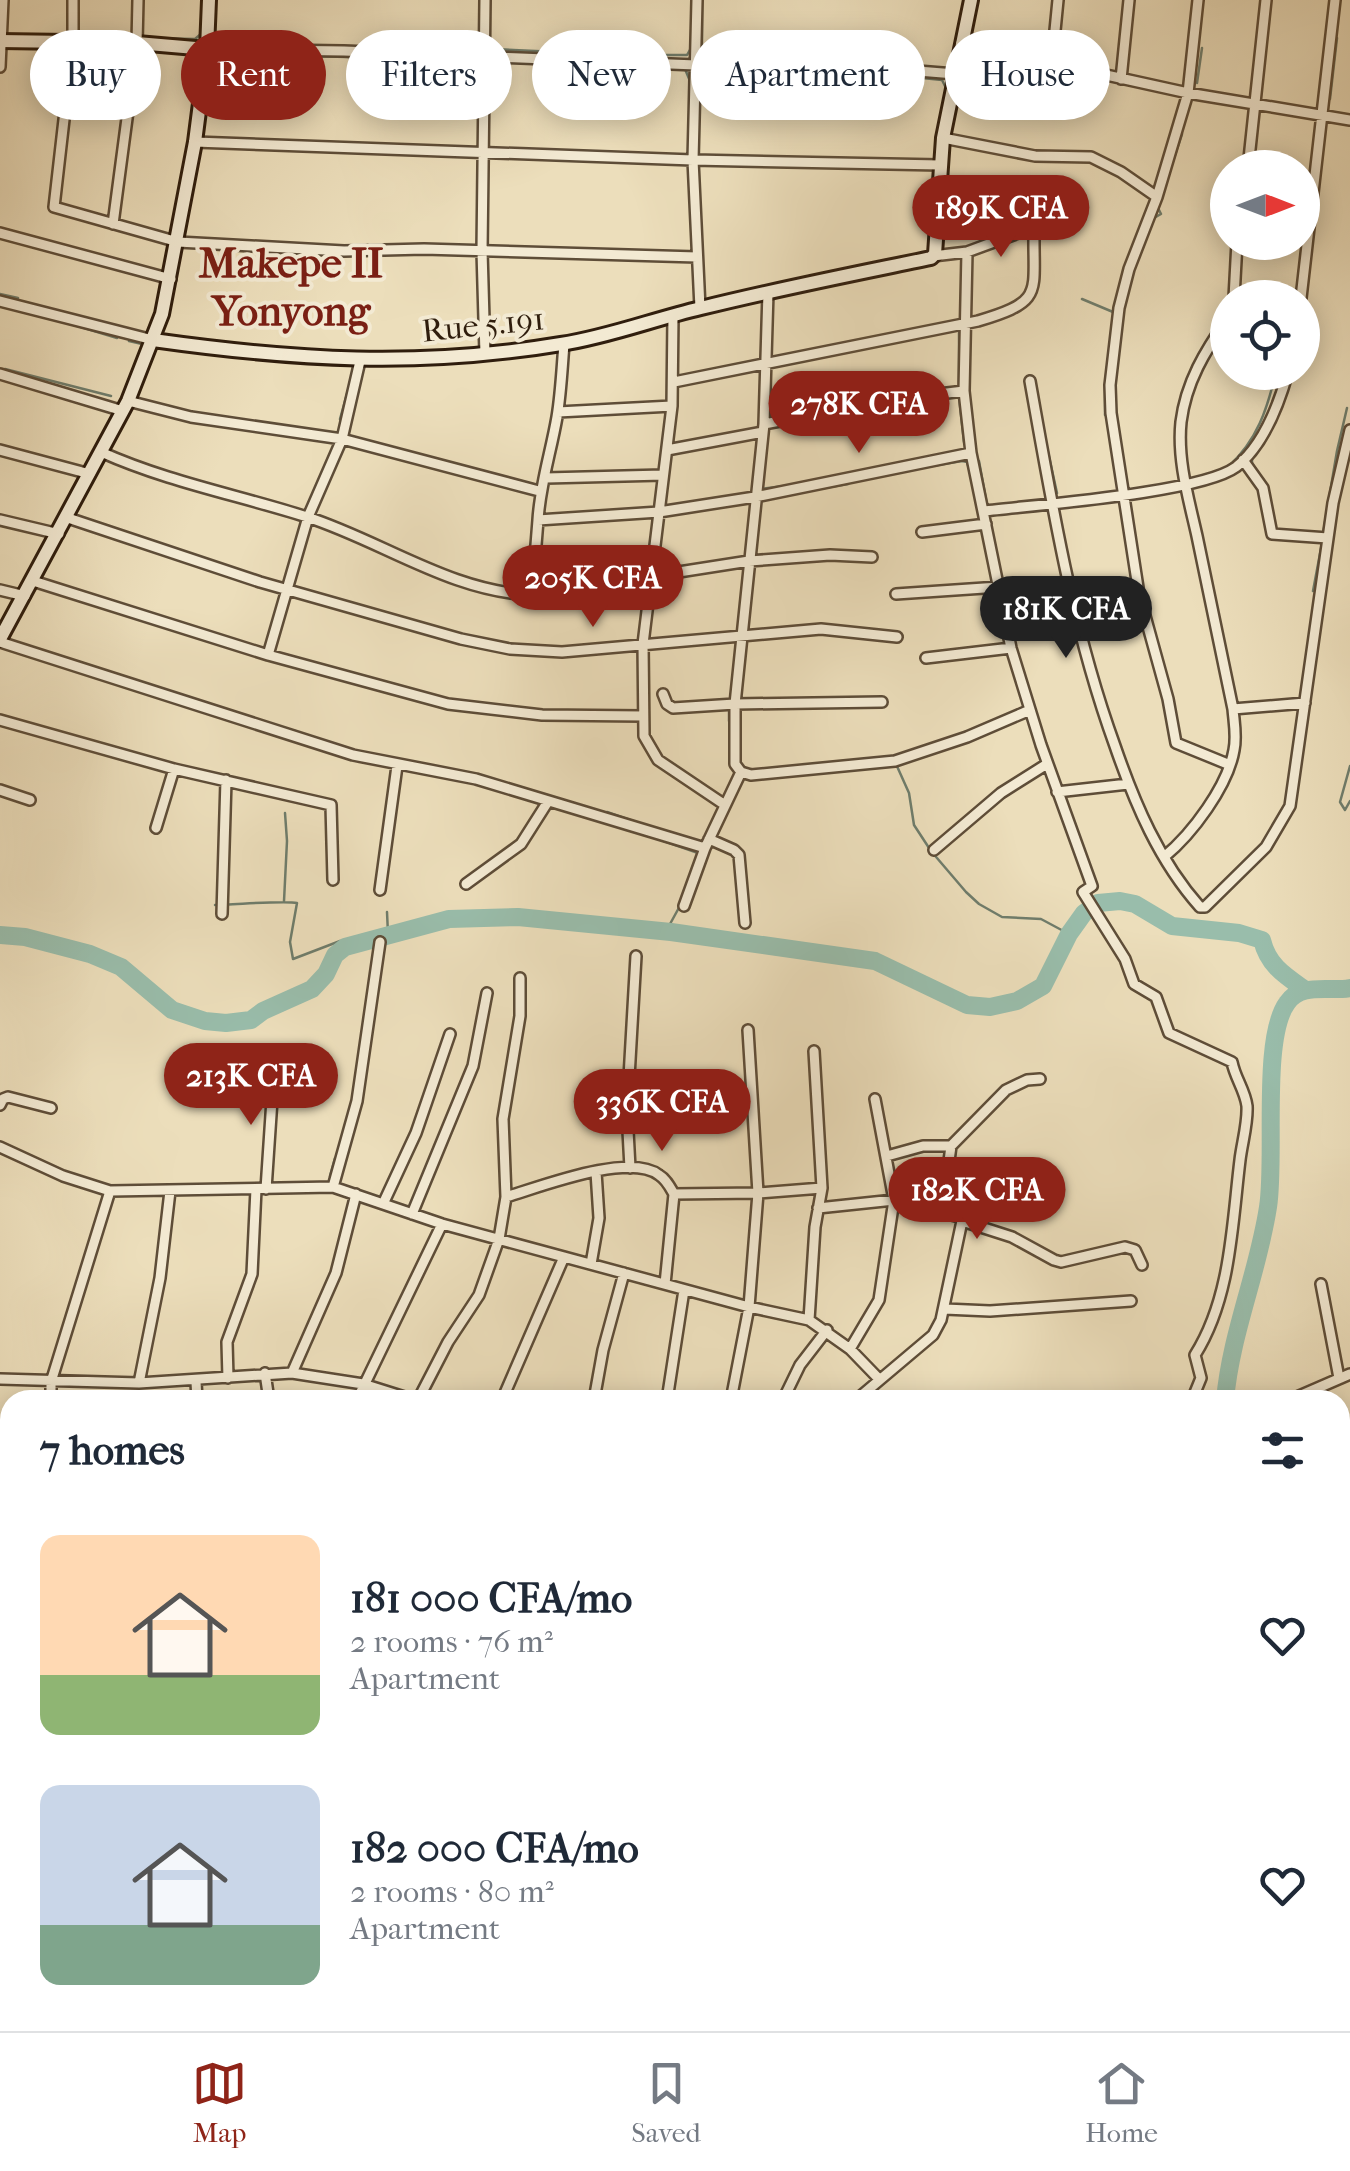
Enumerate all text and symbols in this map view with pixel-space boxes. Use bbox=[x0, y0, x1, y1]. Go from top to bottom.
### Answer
chip: Buy bbox=[30, 30, 161, 120]
chip: Rent bbox=[181, 30, 326, 120]
chip: Filters bbox=[346, 30, 512, 120]
chip: New bbox=[532, 30, 671, 120]
chip: Apartment bbox=[691, 30, 925, 120]
chip: House bbox=[945, 30, 1110, 120]
north arrow bbox=[1210, 150, 1320, 260]
map controls bbox=[1210, 150, 1320, 390]
pin: 189K CFA bbox=[898, 175, 1104, 260]
text: 189K CFA bbox=[934, 189, 1068, 226]
district label: Makepe II Yonyong bbox=[199, 239, 384, 336]
button: locate bbox=[1210, 280, 1320, 390]
street label: Rue 5.191 bbox=[420, 300, 546, 350]
pin: 278K CFA bbox=[756, 371, 962, 456]
text: 278K CFA bbox=[790, 385, 928, 422]
pin: 205K CFA bbox=[490, 545, 696, 630]
text: 205K CFA bbox=[525, 559, 662, 596]
pin: 181K CFA bbox=[963, 576, 1169, 661]
text: 181K CFA bbox=[1002, 590, 1130, 627]
pin: 213K CFA bbox=[148, 1043, 354, 1128]
text: 213K CFA bbox=[186, 1057, 316, 1094]
pin: 336K CFA bbox=[559, 1069, 765, 1154]
text: 336K CFA bbox=[596, 1083, 728, 1120]
pin: 182K CFA bbox=[874, 1157, 1080, 1242]
text: 182K CFA bbox=[910, 1171, 1044, 1208]
icon: filters bbox=[1255, 1423, 1310, 1478]
text: 7 homes bbox=[40, 1426, 185, 1475]
text: 181 000 CFA/mo bbox=[350, 1574, 632, 1623]
icon: home bbox=[120, 1575, 240, 1695]
icon: heart bbox=[1255, 1608, 1310, 1663]
text: 2 rooms · 76 m² bbox=[350, 1623, 553, 1660]
text: Apartment bbox=[350, 1660, 500, 1697]
text: 182 000 CFA/mo bbox=[350, 1824, 639, 1873]
icon: home bbox=[120, 1825, 240, 1945]
icon: heart bbox=[1255, 1858, 1310, 1913]
text: 2 rooms · 80 m² bbox=[350, 1873, 554, 1910]
text: Apartment bbox=[350, 1910, 500, 1947]
tab: Map bbox=[192, 2056, 247, 2149]
tab: Saved bbox=[631, 2056, 701, 2149]
tab: Home bbox=[1085, 2056, 1158, 2149]

